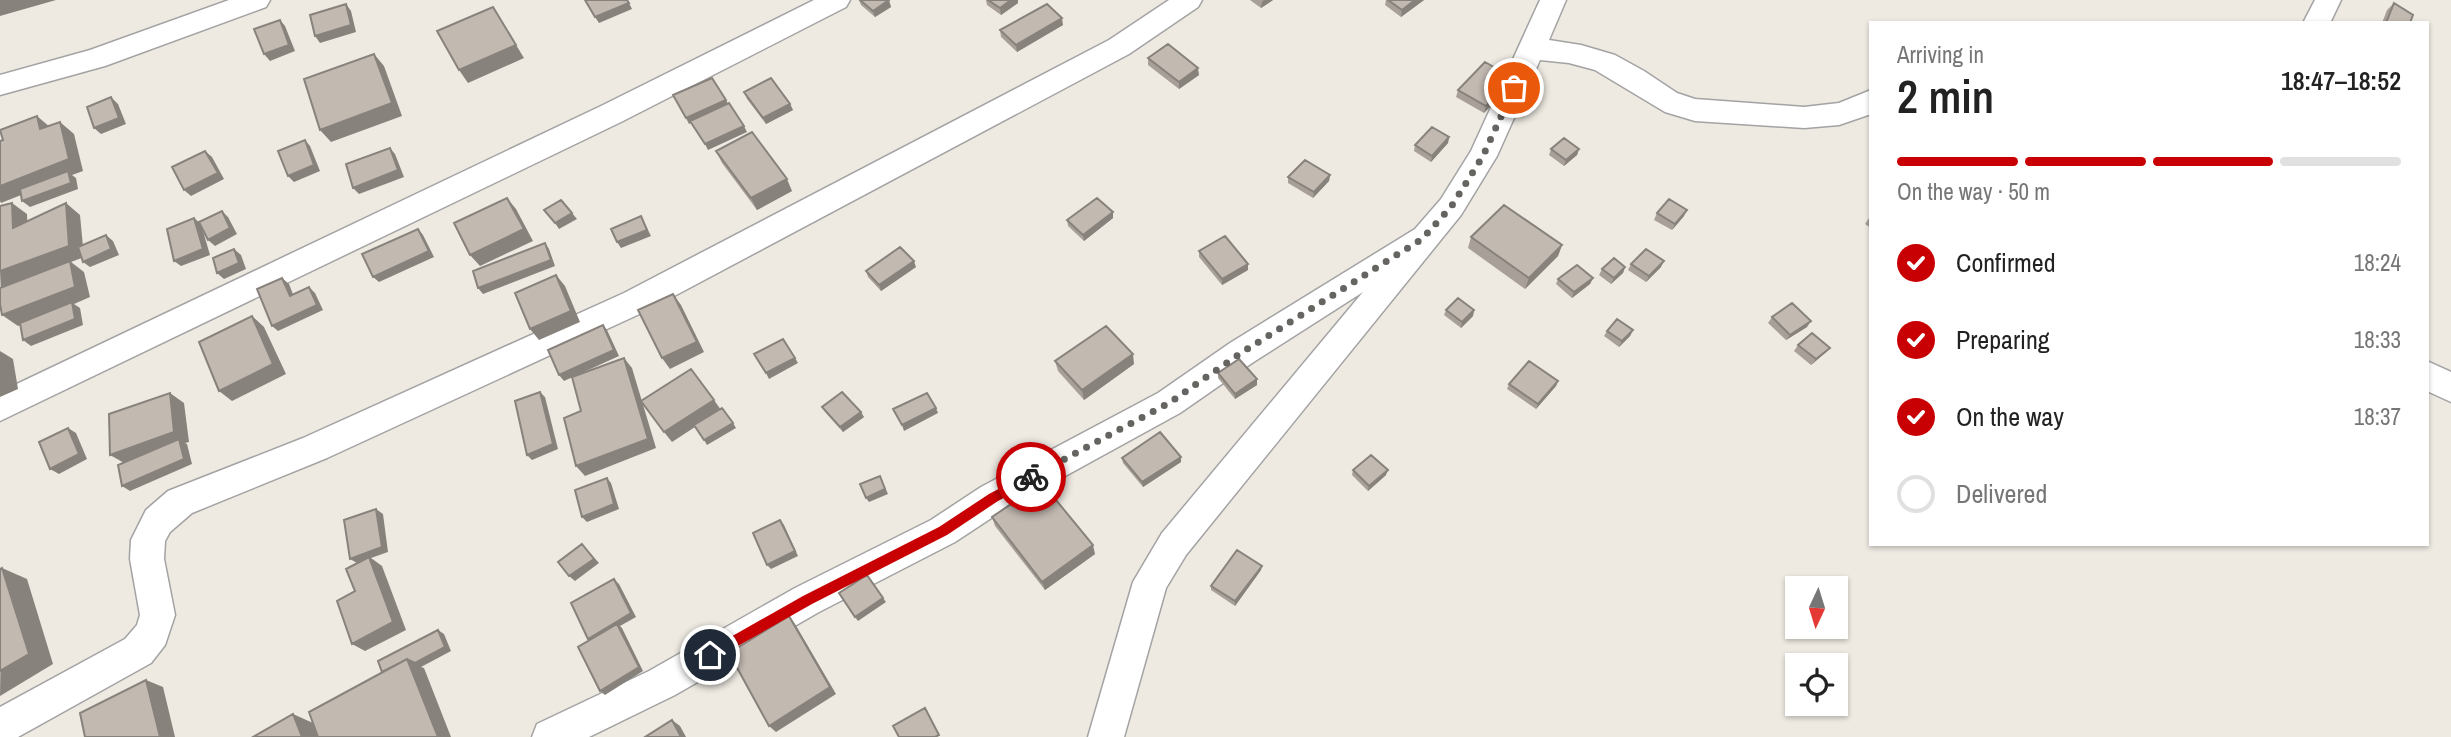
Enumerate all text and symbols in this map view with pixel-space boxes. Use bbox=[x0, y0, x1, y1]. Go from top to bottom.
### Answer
text: Arriving in bbox=[1897, 39, 1984, 70]
pin bbox=[1484, 58, 1544, 118]
text: 18:47–18:52 bbox=[2281, 63, 2401, 98]
text: 2 min bbox=[1897, 65, 1994, 127]
icon: bag bbox=[1495, 69, 1533, 107]
text: On the way · 50 m bbox=[1897, 176, 2050, 207]
icon: check bbox=[1897, 244, 1935, 282]
text: Confirmed bbox=[1956, 245, 2056, 280]
text: 18:24 bbox=[2354, 247, 2401, 278]
icon: check bbox=[1897, 321, 1935, 359]
text: Preparing bbox=[1956, 322, 2050, 357]
text: 18:33 bbox=[2354, 324, 2401, 355]
icon: check bbox=[1897, 398, 1935, 436]
text: On the way bbox=[1956, 399, 2064, 434]
text: 18:37 bbox=[2354, 401, 2401, 432]
courier bbox=[996, 442, 1066, 512]
icon: bike bbox=[1012, 458, 1050, 496]
text: Delivered bbox=[1956, 476, 2047, 511]
north arrow bbox=[1785, 576, 1848, 639]
map controls bbox=[1785, 576, 1848, 716]
pin bbox=[680, 625, 740, 685]
icon: home bbox=[691, 636, 729, 674]
button: locate bbox=[1785, 653, 1848, 716]

